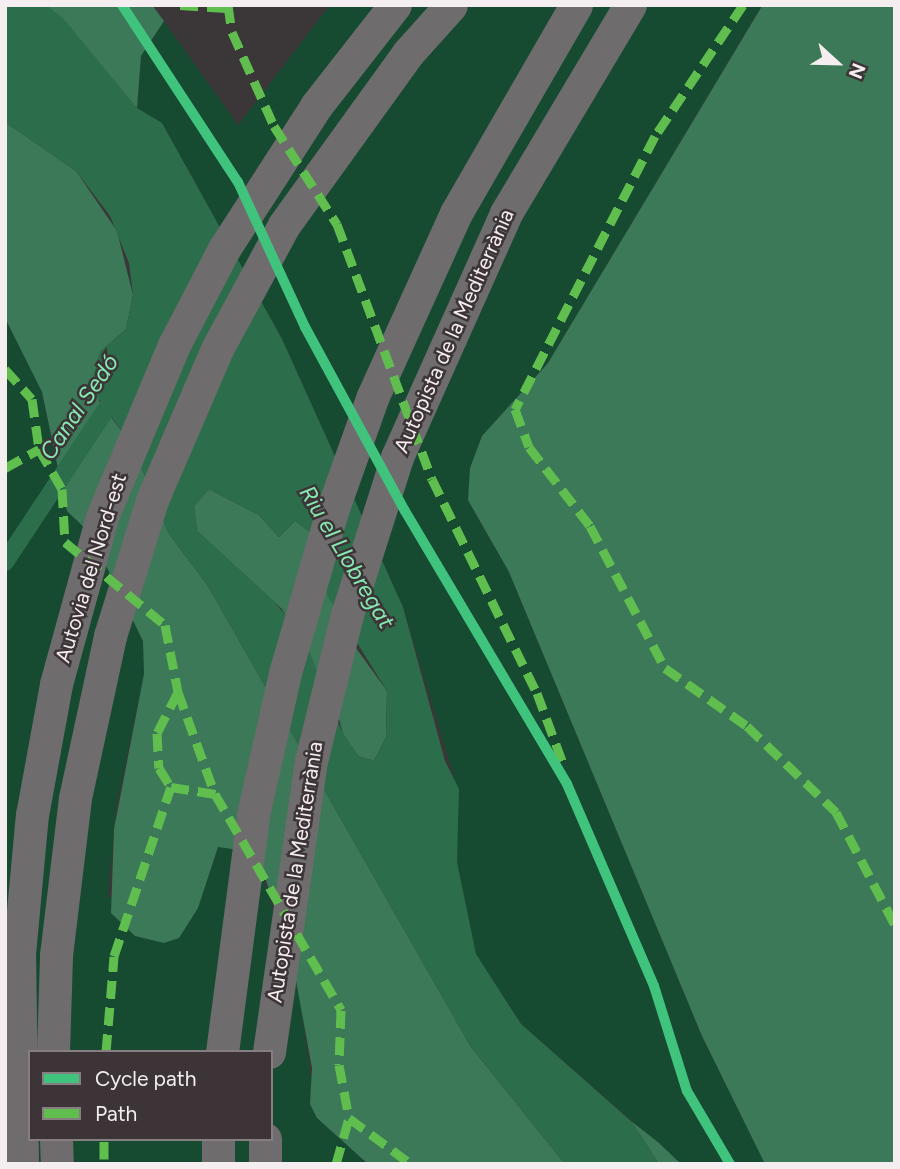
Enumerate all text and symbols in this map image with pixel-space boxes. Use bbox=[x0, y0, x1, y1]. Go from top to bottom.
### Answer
north arrow bbox=[802, 28, 872, 98]
text: N bbox=[844, 60, 870, 82]
street label: Autopista de la Mediterrània bbox=[389, 205, 519, 457]
water label: Canal Sedó bbox=[34, 349, 124, 465]
street label: Autovia del Nord-est bbox=[50, 470, 132, 666]
water label: Riu el Llobregat bbox=[293, 481, 401, 633]
street label: Autopista de la Mediterrània bbox=[262, 740, 328, 1004]
legend bbox=[28, 1050, 273, 1141]
text: Cycle path bbox=[95, 1066, 196, 1091]
text: Path bbox=[95, 1101, 137, 1126]

